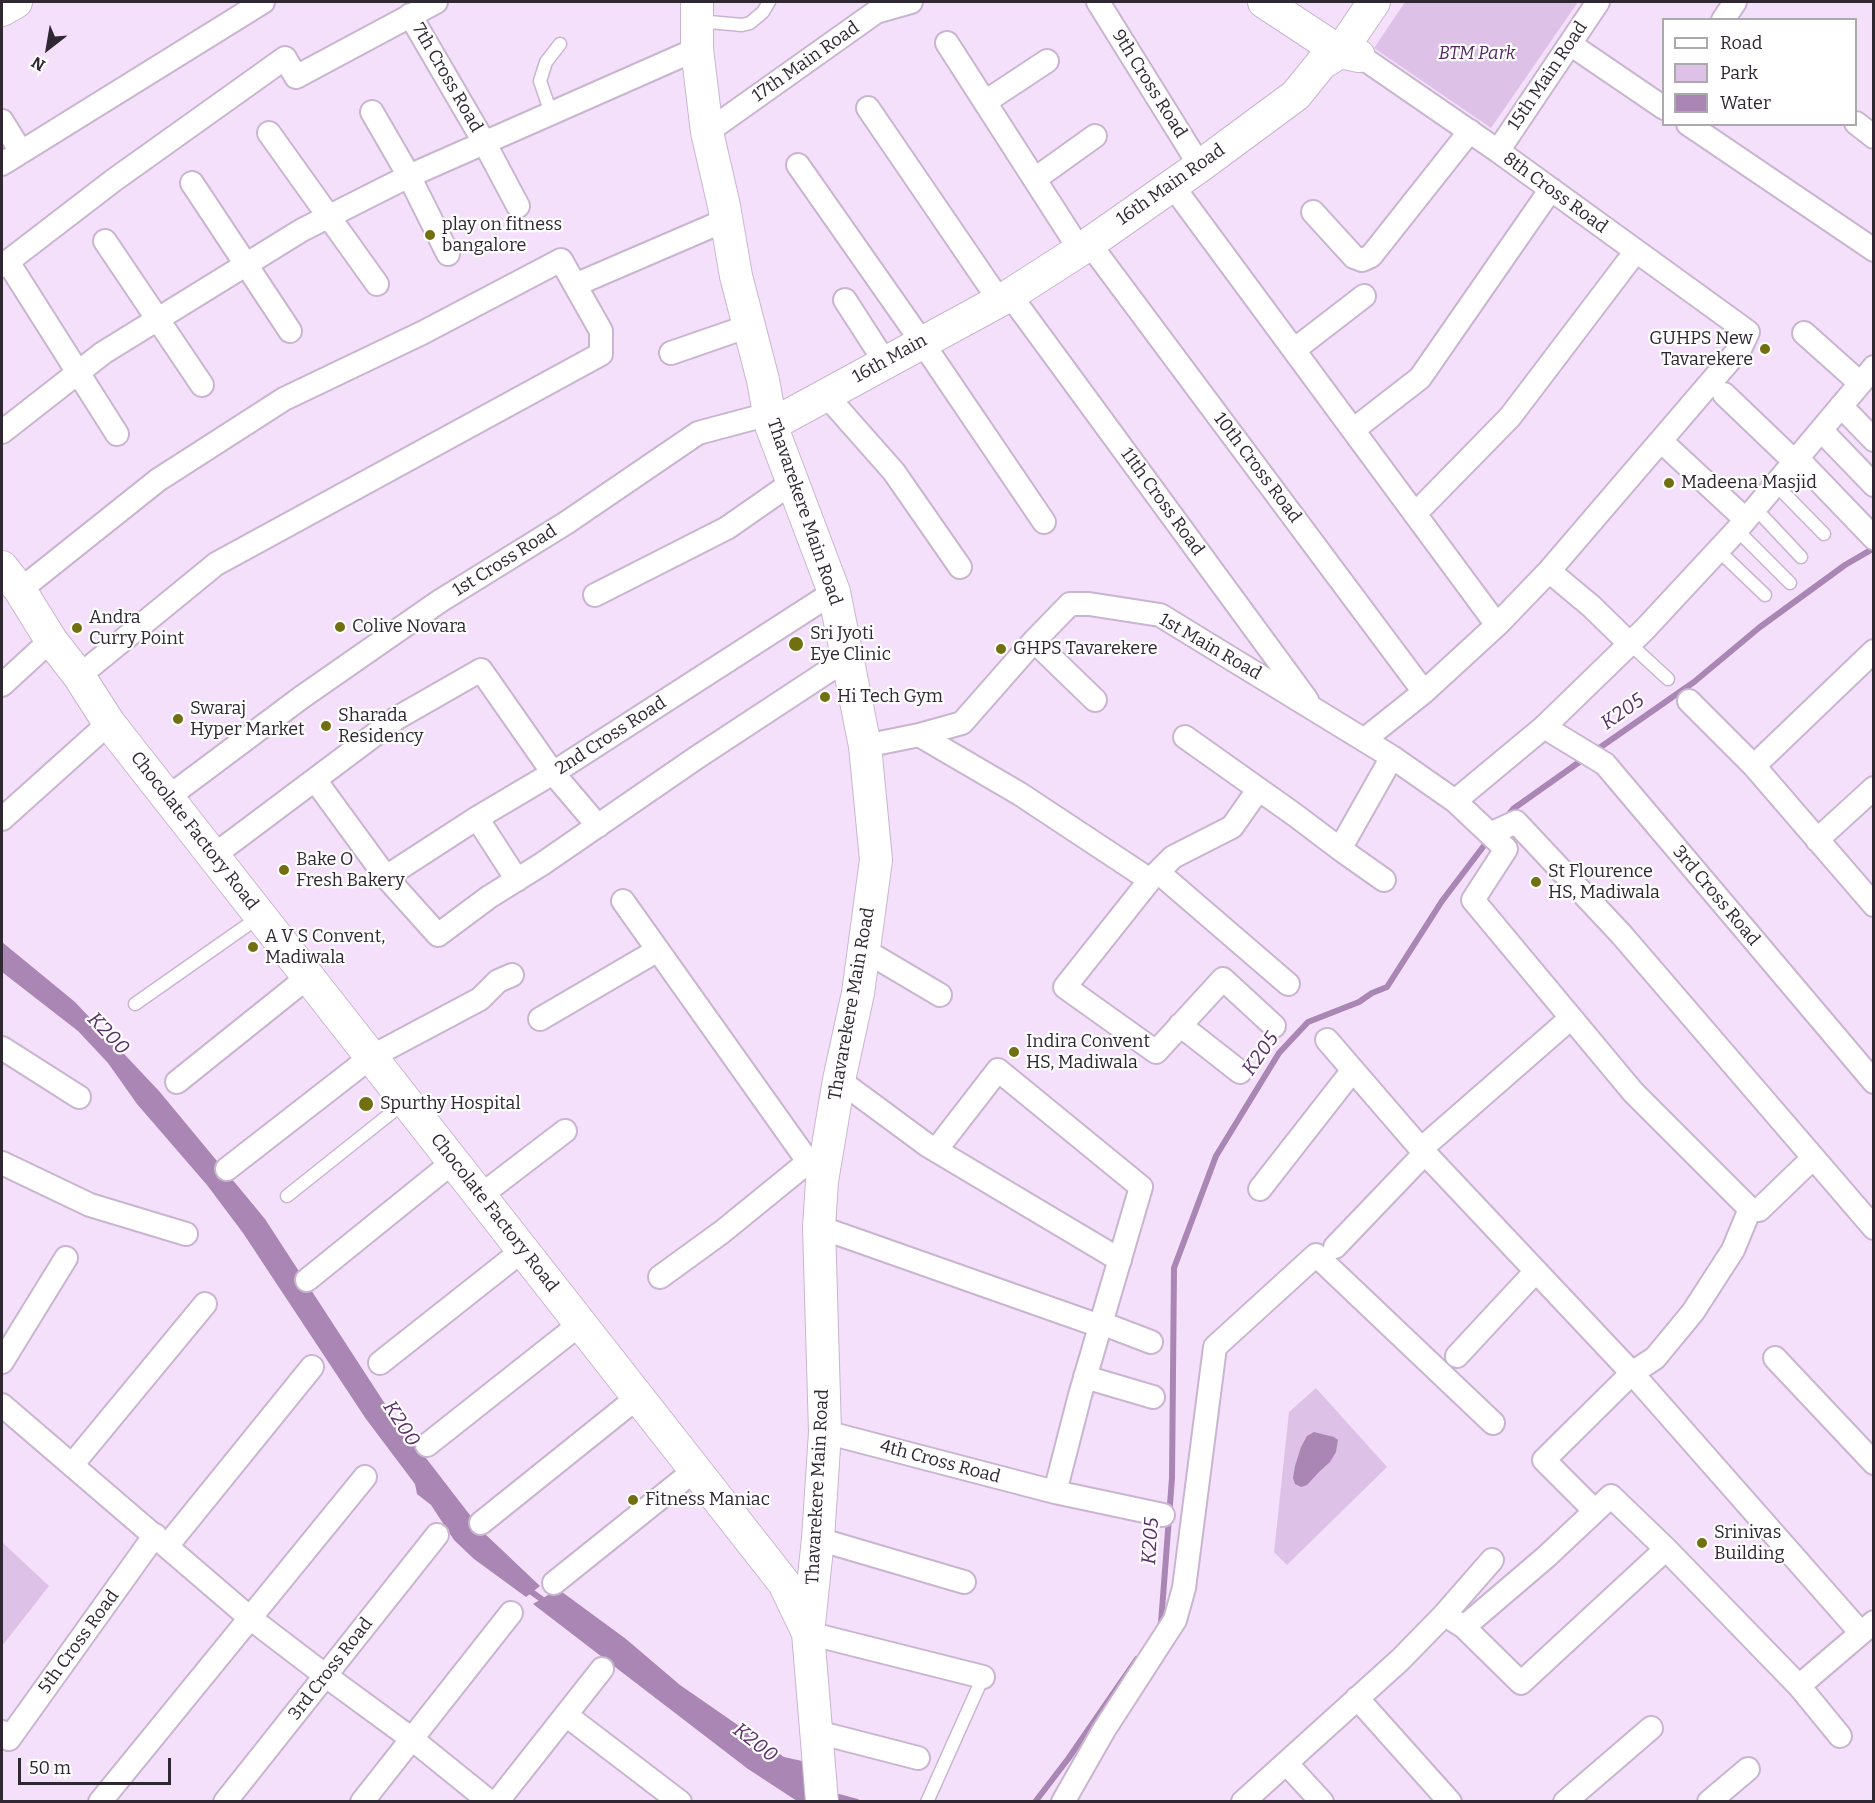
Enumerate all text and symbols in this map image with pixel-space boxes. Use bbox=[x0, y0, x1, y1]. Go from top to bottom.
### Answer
street label: 17th Main Road bbox=[748, 17, 864, 107]
north arrow bbox=[18, 18, 78, 78]
street label: 15th Main Road bbox=[1504, 18, 1592, 134]
legend bbox=[1662, 18, 1857, 126]
street label: 7th Cross Road bbox=[407, 20, 487, 136]
street label: 9th Cross Road bbox=[1107, 26, 1191, 142]
text: Road bbox=[1720, 32, 1762, 54]
park label: BTM Park bbox=[1438, 43, 1516, 65]
text: N bbox=[28, 53, 49, 75]
text: Park bbox=[1720, 62, 1758, 84]
text: Water bbox=[1720, 92, 1771, 114]
street label: 16th Main Road bbox=[1113, 140, 1229, 230]
street label: 8th Cross Road bbox=[1499, 148, 1611, 238]
place label: play on fitness bangalore bbox=[442, 214, 562, 256]
marker: play on fitness bangalore bbox=[423, 228, 437, 242]
place label: GUHPS New Tavarekere bbox=[1649, 328, 1753, 370]
street label: 16th Main bbox=[849, 330, 931, 388]
marker: GUHPS New Tavarekere bbox=[1758, 342, 1772, 356]
street label: 10th Cross Road bbox=[1209, 409, 1305, 527]
street label: Thavarekere Main Road bbox=[762, 416, 846, 608]
street label: 11th Cross Road bbox=[1116, 444, 1208, 560]
place label: Madeena Masjid bbox=[1681, 472, 1817, 494]
marker: Madeena Masjid bbox=[1662, 476, 1676, 490]
street label: 1st Cross Road bbox=[449, 521, 561, 601]
place label: Andra Curry Point bbox=[89, 607, 184, 650]
street label: 1st Main Road bbox=[1155, 609, 1265, 685]
place label: Colive Novara bbox=[352, 616, 466, 638]
marker: Colive Novara bbox=[333, 620, 347, 634]
marker: Andra Curry Point bbox=[70, 621, 84, 635]
place label: Sri Jyoti Eye Clinic bbox=[810, 623, 891, 666]
marker: Sri Jyoti Eye Clinic bbox=[787, 635, 805, 653]
place label: GHPS Tavarekere bbox=[1013, 638, 1158, 660]
marker: GHPS Tavarekere bbox=[994, 642, 1008, 656]
place label: Hi Tech Gym bbox=[837, 686, 943, 708]
water label: K205 bbox=[1597, 689, 1649, 735]
marker: Hi Tech Gym bbox=[818, 690, 832, 704]
street label: 2nd Cross Road bbox=[552, 692, 670, 780]
place label: Swaraj Hyper Market bbox=[190, 698, 304, 740]
place label: Sharada Residency bbox=[338, 705, 424, 748]
marker: Swaraj Hyper Market bbox=[171, 712, 185, 726]
marker: Sharada Residency bbox=[319, 719, 333, 733]
street label: Chocolate Factory Road bbox=[125, 747, 263, 915]
street label: 3rd Cross Road bbox=[1668, 842, 1764, 950]
place label: Bake O Fresh Bakery bbox=[296, 849, 405, 892]
place label: St Flourence HS, Madiwala bbox=[1548, 861, 1660, 904]
marker: Bake O Fresh Bakery bbox=[277, 863, 291, 877]
marker: St Flourence HS, Madiwala bbox=[1529, 875, 1543, 889]
street label: Thavarekere Main Road bbox=[824, 906, 880, 1102]
place label: A V S Convent, Madiwala bbox=[265, 926, 385, 968]
marker: A V S Convent, Madiwala bbox=[246, 940, 260, 954]
water label: K200 bbox=[82, 1008, 134, 1060]
water label: K205 bbox=[1238, 1028, 1284, 1080]
place label: Indira Convent HS, Madiwala bbox=[1026, 1031, 1150, 1074]
marker: Indira Convent HS, Madiwala bbox=[1007, 1045, 1021, 1059]
place label: Spurthy Hospital bbox=[380, 1093, 521, 1115]
marker: Spurthy Hospital bbox=[357, 1095, 375, 1113]
street label: Chocolate Factory Road bbox=[425, 1129, 563, 1297]
street label: Thavarekere Main Road bbox=[802, 1389, 834, 1585]
water label: K200 bbox=[377, 1397, 425, 1451]
street label: 4th Cross Road bbox=[877, 1436, 1003, 1488]
place label: Fitness Maniac bbox=[645, 1489, 770, 1511]
marker: Fitness Maniac bbox=[626, 1493, 640, 1507]
water label: K205 bbox=[1137, 1516, 1165, 1566]
place label: Srinivas Building bbox=[1714, 1522, 1785, 1564]
marker: Srinivas Building bbox=[1695, 1536, 1709, 1550]
street label: 5th Cross Road bbox=[34, 1586, 124, 1698]
street label: 3rd Cross Road bbox=[284, 1614, 378, 1724]
water label: K200 bbox=[728, 1718, 782, 1768]
scale bar bbox=[21, 1746, 174, 1784]
text: 50 m bbox=[29, 1757, 71, 1779]

